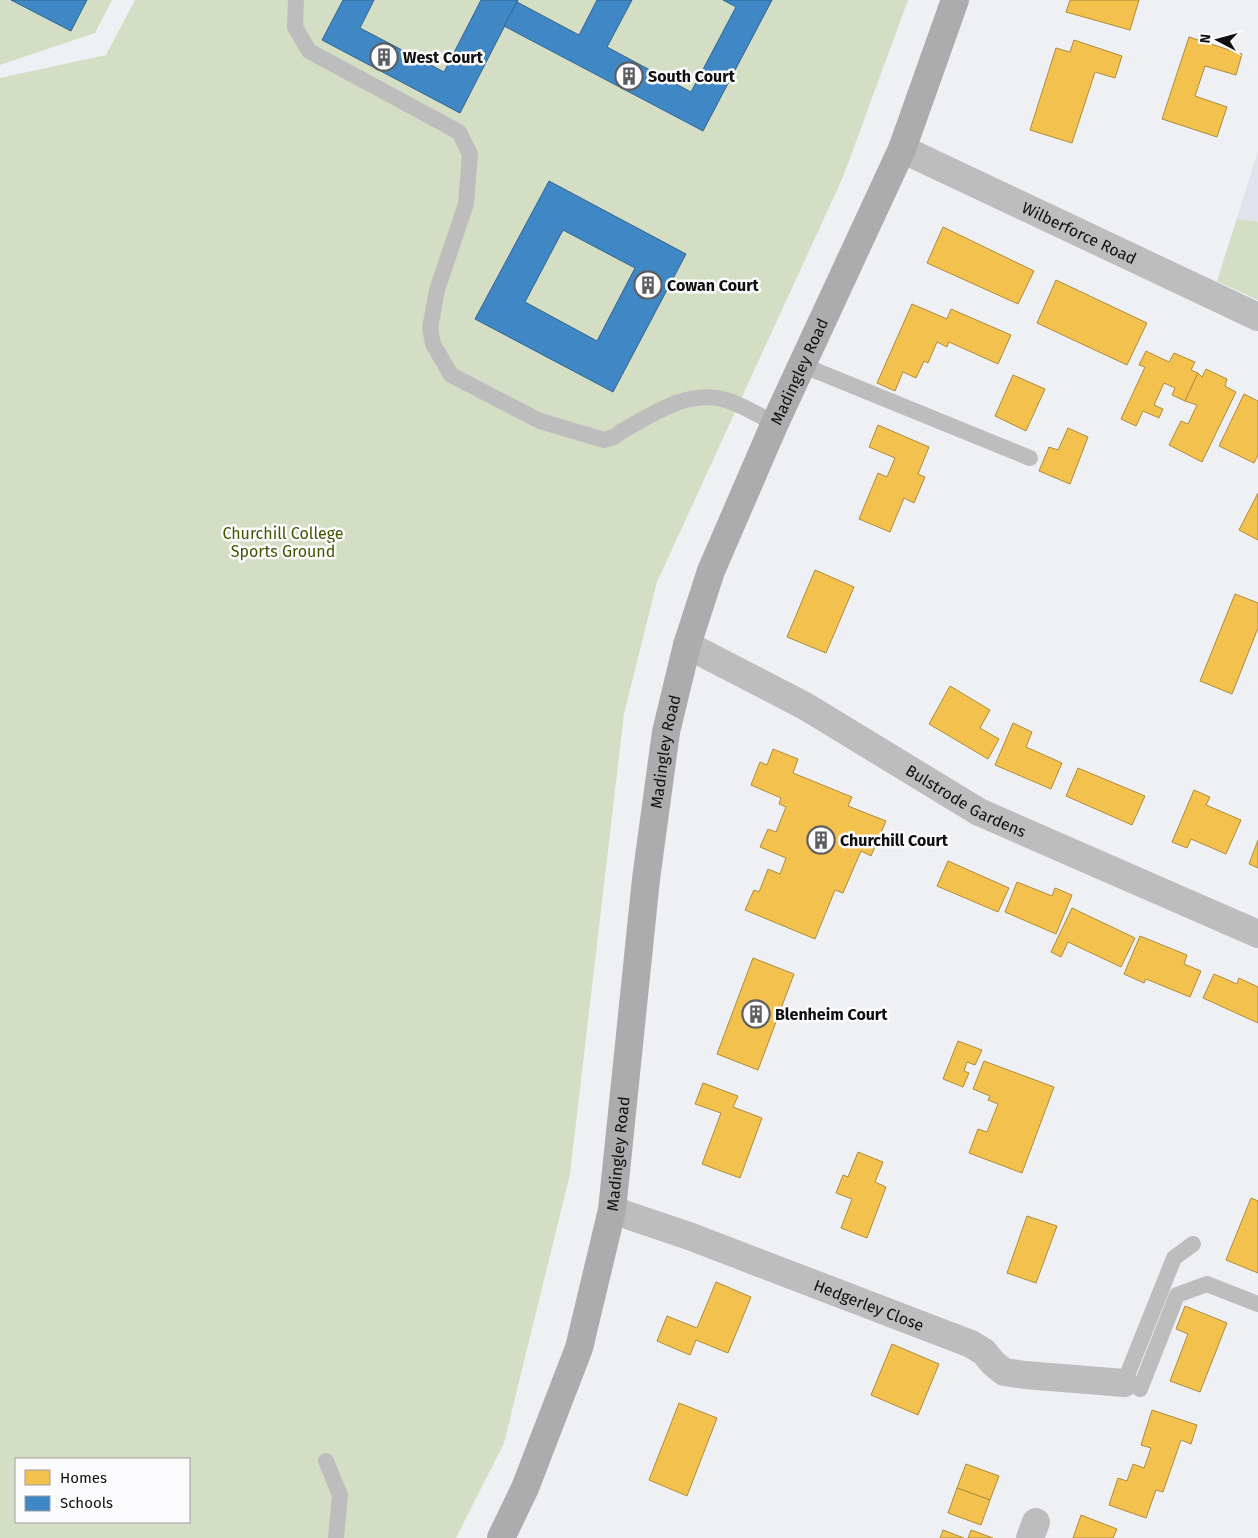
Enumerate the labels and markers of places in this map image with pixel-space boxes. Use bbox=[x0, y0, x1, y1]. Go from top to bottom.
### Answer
building icon: West Court bbox=[369, 42, 399, 72]
place label: West Court bbox=[403, 48, 484, 67]
building icon: South Court bbox=[614, 61, 644, 91]
place label: South Court bbox=[648, 67, 736, 86]
building icon: Cowan Court bbox=[633, 270, 663, 300]
place label: Cowan Court bbox=[667, 276, 760, 295]
building icon: Churchill Court bbox=[806, 825, 836, 855]
place label: Churchill Court bbox=[840, 831, 949, 850]
building icon: Blenheim Court bbox=[741, 999, 771, 1029]
place label: Blenheim Court bbox=[775, 1005, 888, 1024]

